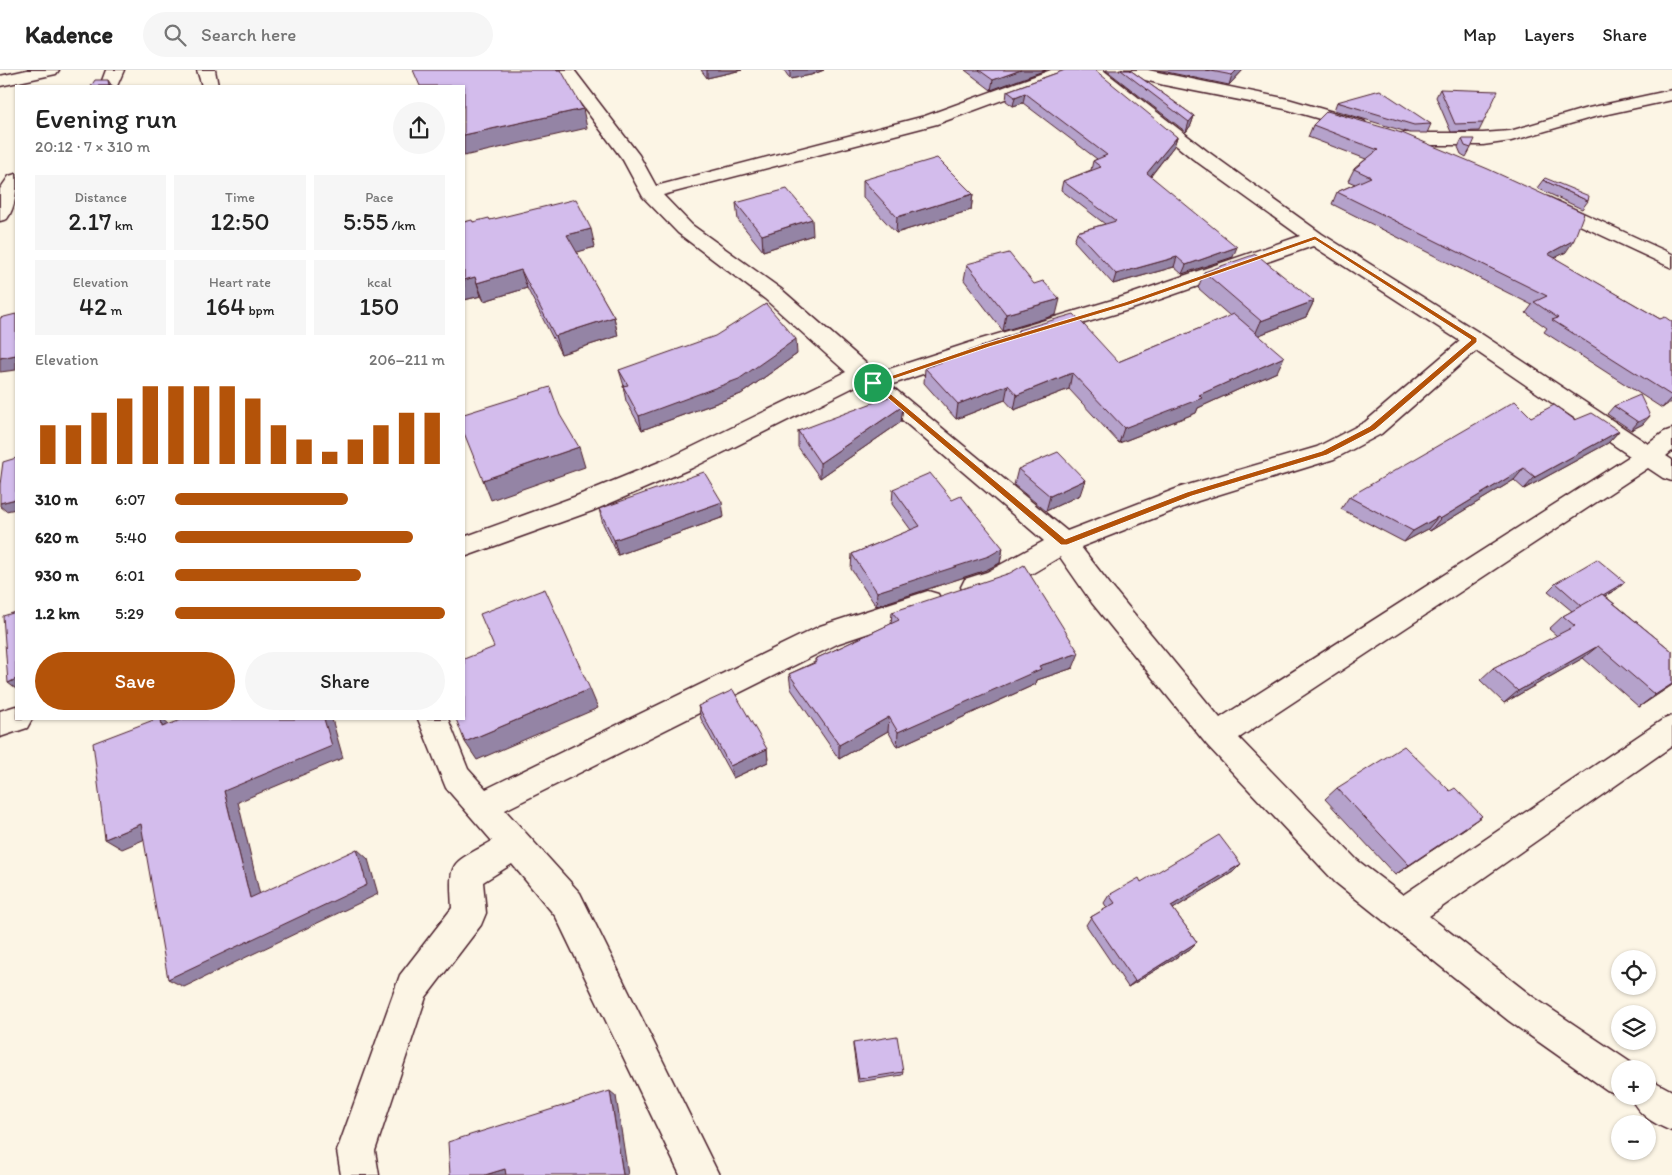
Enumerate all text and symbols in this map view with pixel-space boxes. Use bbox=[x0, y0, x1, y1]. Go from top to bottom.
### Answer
search box bbox=[143, 12, 493, 57]
text: Kadence bbox=[25, 20, 113, 49]
icon: search bbox=[161, 21, 189, 49]
text: Search here bbox=[201, 23, 296, 46]
text: Map bbox=[1463, 24, 1496, 46]
text: Layers bbox=[1524, 24, 1574, 46]
text: Share bbox=[1602, 24, 1647, 46]
text: Evening run bbox=[35, 101, 177, 135]
button: share bbox=[393, 102, 445, 154]
text: 20:12 · 7 × 310 m bbox=[35, 137, 150, 156]
text: Distance bbox=[74, 189, 127, 206]
text: Time bbox=[225, 189, 255, 206]
text: Pace bbox=[365, 189, 393, 206]
text: 2.17 bbox=[68, 206, 111, 236]
text: 12:50 bbox=[210, 206, 270, 236]
text: 5:55 bbox=[343, 206, 388, 236]
text: km bbox=[111, 217, 133, 234]
text: /km bbox=[388, 217, 416, 234]
text: Elevation bbox=[73, 274, 128, 291]
text: Heart rate bbox=[209, 274, 271, 291]
text: kcal bbox=[367, 274, 392, 291]
text: 42 bbox=[79, 291, 107, 321]
text: 164 bbox=[206, 291, 245, 321]
text: 150 bbox=[359, 291, 399, 321]
text: m bbox=[107, 302, 122, 319]
text: bpm bbox=[245, 302, 274, 319]
text: Elevation bbox=[35, 350, 99, 369]
text: 206–211 m bbox=[369, 350, 445, 369]
pin bbox=[852, 362, 894, 404]
icon: arrive bbox=[859, 369, 887, 397]
text: 310 m bbox=[35, 490, 78, 509]
text: 6:07 bbox=[115, 490, 145, 509]
text: 620 m bbox=[35, 528, 79, 547]
text: 5:40 bbox=[115, 528, 147, 547]
text: 930 m bbox=[35, 566, 79, 585]
text: 6:01 bbox=[115, 566, 145, 585]
text: 1.2 km bbox=[35, 604, 80, 623]
text: 5:29 bbox=[115, 604, 144, 623]
button: Save bbox=[35, 652, 235, 710]
button: Share bbox=[245, 652, 445, 710]
map controls bbox=[1611, 950, 1656, 1160]
button: locate bbox=[1611, 950, 1656, 995]
button: layers bbox=[1611, 1005, 1656, 1050]
button: + bbox=[1611, 1060, 1656, 1105]
button: − bbox=[1611, 1115, 1656, 1160]

